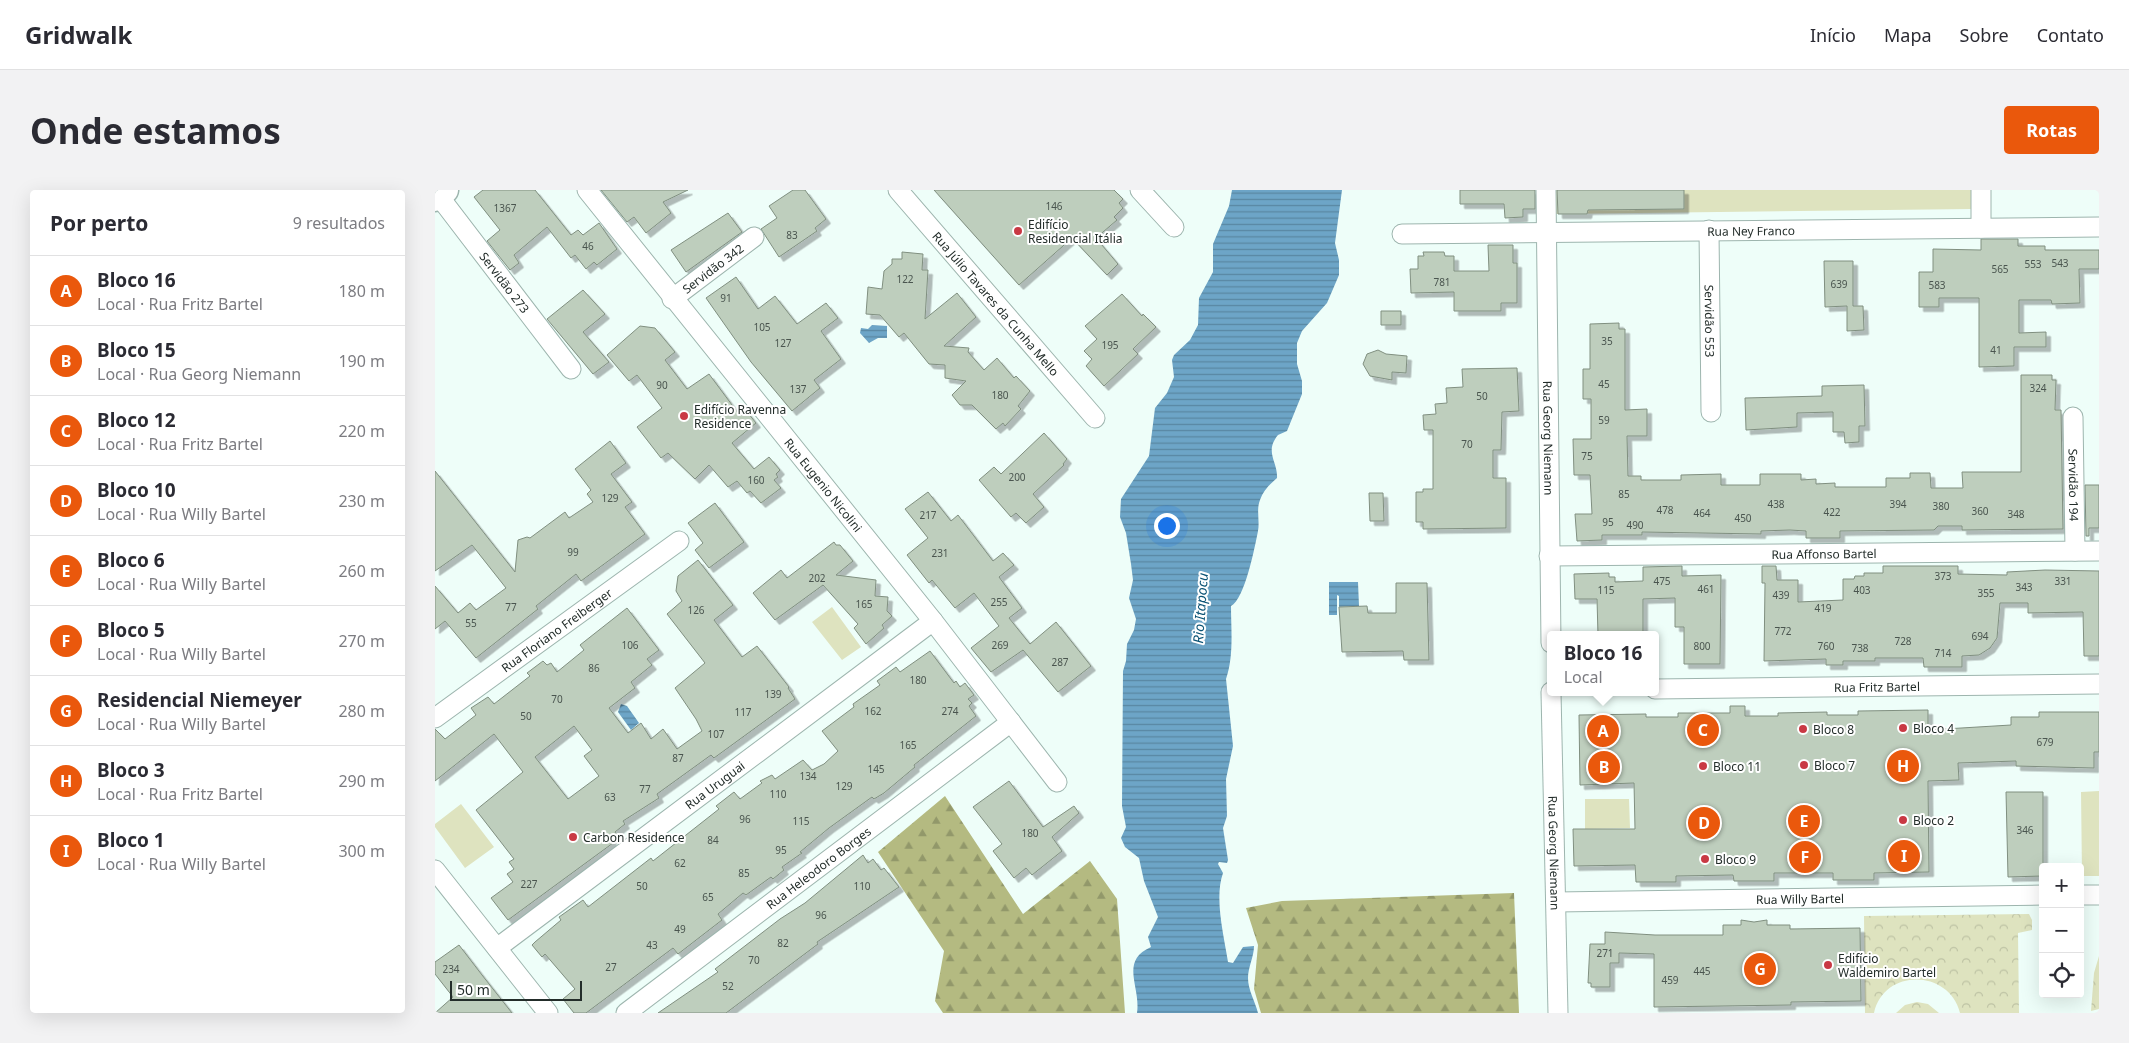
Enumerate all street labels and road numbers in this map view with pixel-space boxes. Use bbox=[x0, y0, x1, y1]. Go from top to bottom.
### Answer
street label: Rua Ney Franco bbox=[1707, 222, 1795, 239]
street label: Rua Júlio Tavares da Cunha Mello bbox=[929, 228, 1063, 379]
street label: Servidão 342 bbox=[679, 239, 747, 297]
street label: Servidão 273 bbox=[476, 248, 534, 317]
street label: Servidão 553 bbox=[1701, 285, 1719, 358]
street label: Rua Georg Niemann bbox=[1540, 381, 1558, 495]
street label: Rua Eugenio Nicolini bbox=[781, 434, 867, 535]
street label: Servidão 194 bbox=[2065, 449, 2083, 522]
street label: Rua Affonso Bartel bbox=[1771, 545, 1877, 562]
street label: Rua Floriano Freiberger bbox=[498, 584, 615, 676]
street label: Rua Fritz Bartel bbox=[1834, 678, 1920, 695]
street label: Rua Uruguai bbox=[681, 757, 748, 813]
street label: Rua Georg Niemann bbox=[1545, 795, 1564, 911]
street label: Rua Heleodoro Borges bbox=[762, 822, 874, 913]
street label: Rua Willy Bartel bbox=[1756, 889, 1844, 908]

